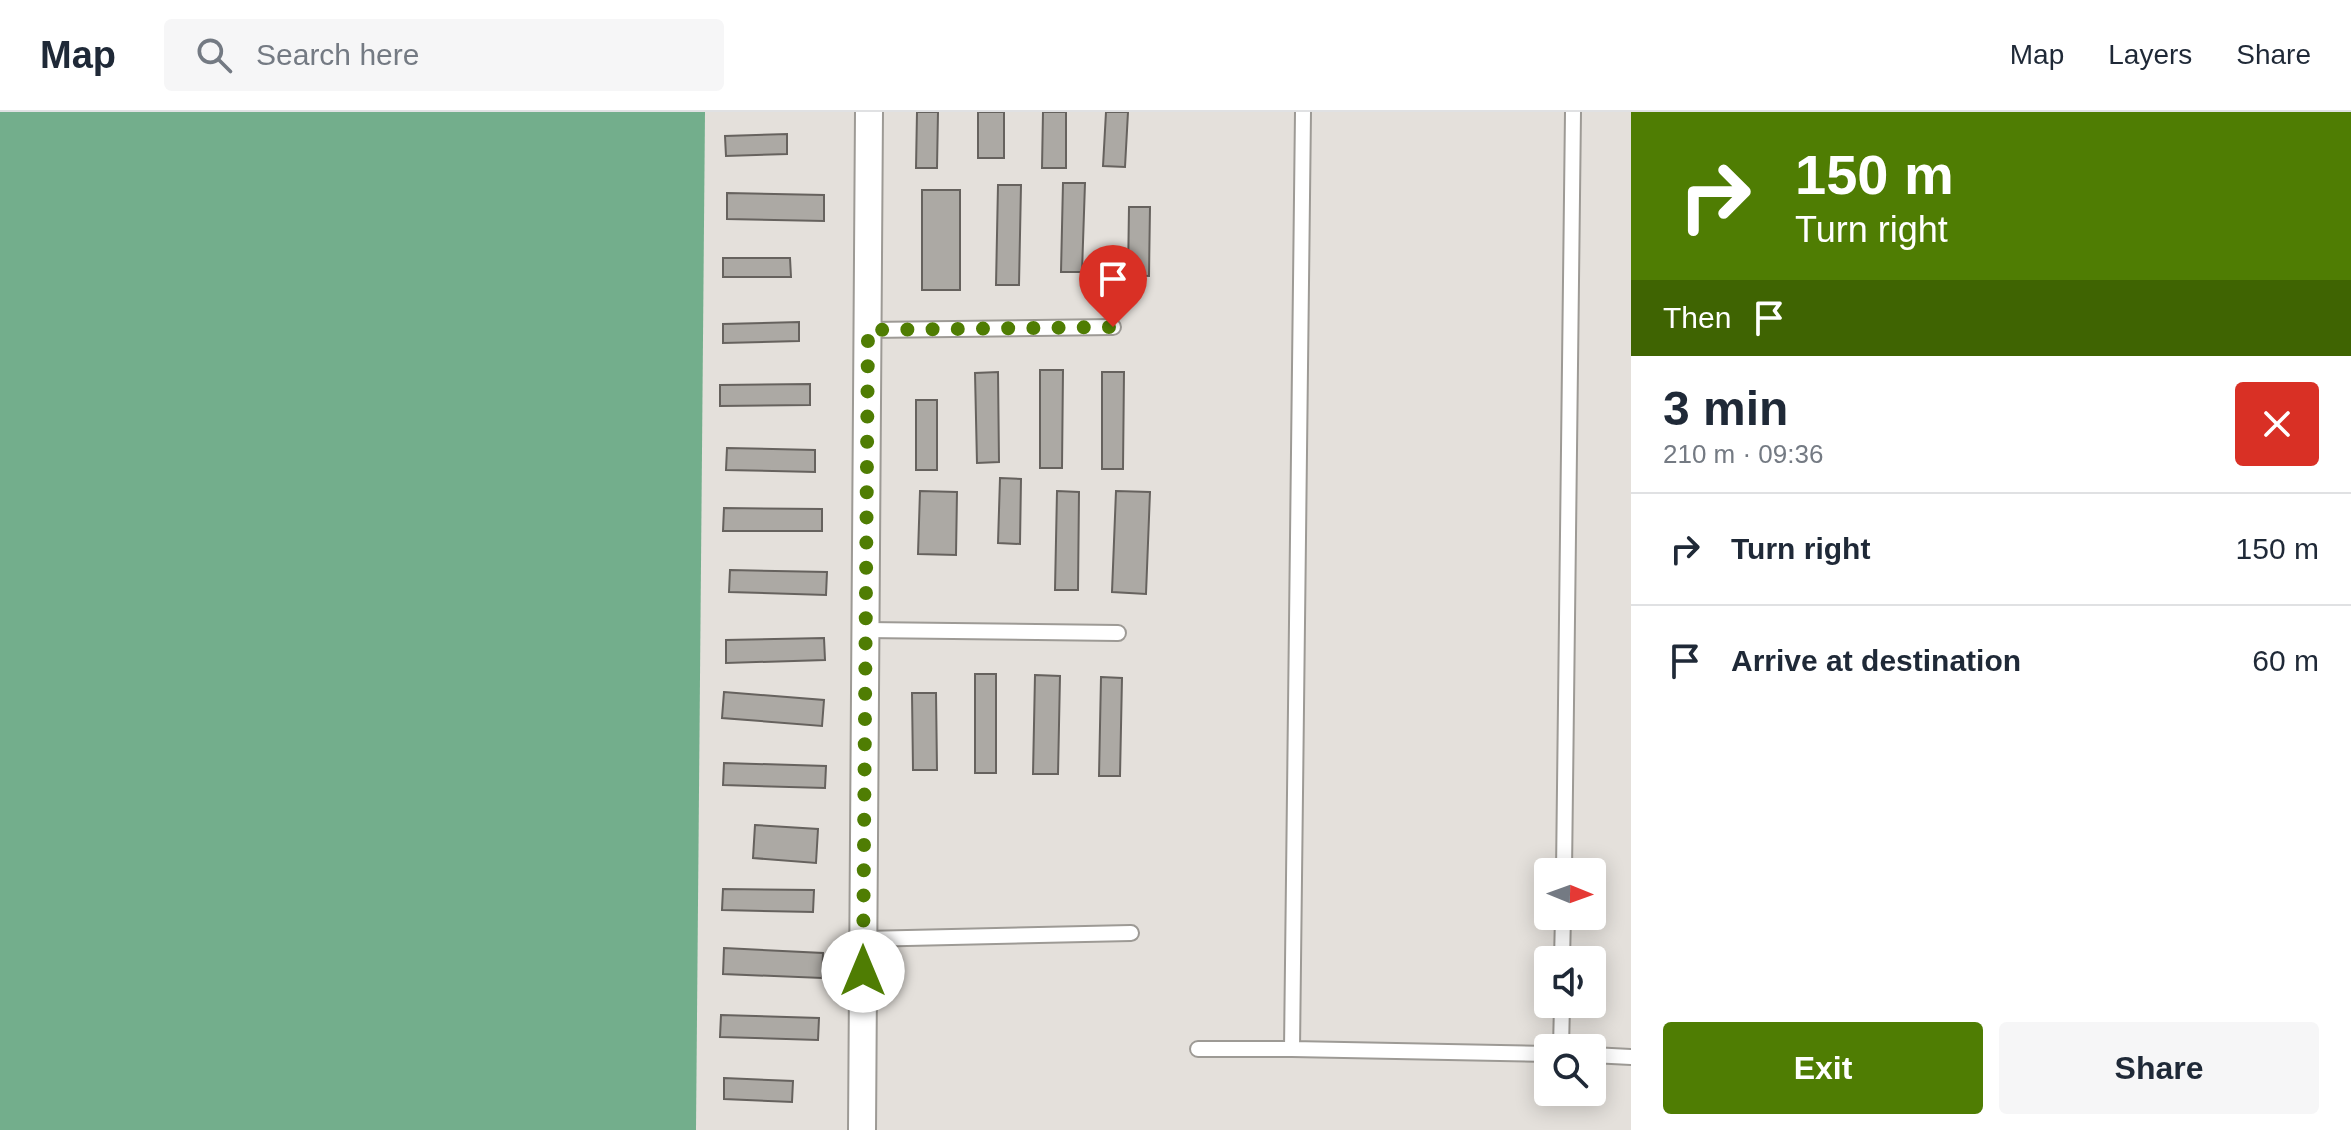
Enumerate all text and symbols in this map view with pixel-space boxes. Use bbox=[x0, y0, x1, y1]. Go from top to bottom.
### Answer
search box bbox=[164, 19, 724, 91]
icon: search bbox=[192, 33, 236, 77]
text: Map bbox=[40, 34, 116, 76]
text: Search here bbox=[256, 38, 419, 71]
text: Map bbox=[2010, 39, 2064, 70]
text: Layers bbox=[2108, 39, 2192, 70]
text: Share bbox=[2236, 39, 2311, 70]
text: 150 m bbox=[1795, 143, 1954, 206]
icon: right bbox=[1663, 144, 1767, 248]
text: Turn right bbox=[1795, 209, 1948, 250]
pin bbox=[1079, 245, 1147, 327]
icon: arrive bbox=[1091, 257, 1135, 301]
icon: arrive bbox=[1747, 296, 1791, 340]
text: Then bbox=[1663, 301, 1731, 334]
text: 3 min bbox=[1663, 382, 1788, 435]
button: close bbox=[2235, 382, 2319, 466]
text: 210 m · 09:36 bbox=[1663, 439, 1823, 469]
icon: right bbox=[1663, 527, 1707, 571]
text: Turn right bbox=[1731, 532, 1870, 565]
text: 150 m bbox=[2236, 532, 2319, 565]
icon: arrive bbox=[1663, 639, 1707, 683]
text: Arrive at destination bbox=[1731, 644, 2021, 677]
text: 60 m bbox=[2252, 644, 2319, 677]
north arrow bbox=[1534, 858, 1606, 930]
map controls bbox=[1534, 858, 1606, 1106]
position arrow bbox=[821, 929, 905, 1013]
button: sound bbox=[1534, 946, 1606, 1018]
button: Exit bbox=[1663, 1022, 1983, 1114]
button: Share bbox=[1999, 1022, 2319, 1114]
button: search bbox=[1534, 1034, 1606, 1106]

